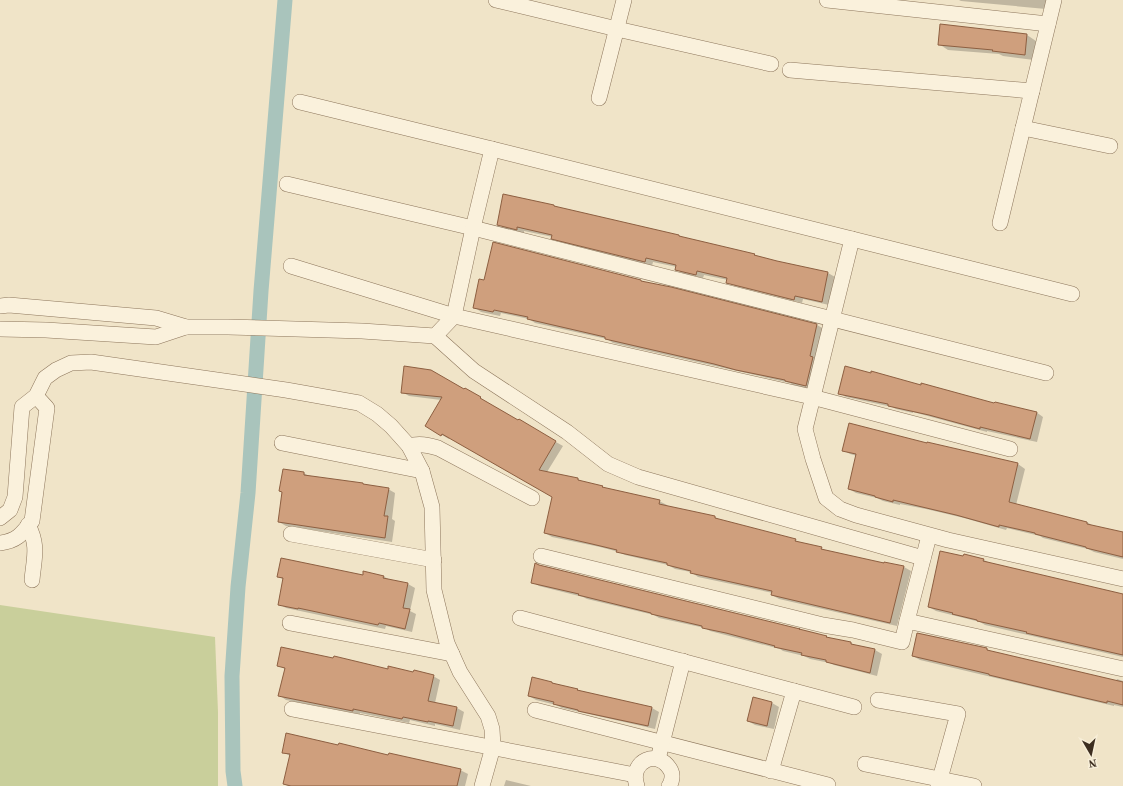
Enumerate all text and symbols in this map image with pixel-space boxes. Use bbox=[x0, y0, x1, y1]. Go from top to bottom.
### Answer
north arrow bbox=[1071, 734, 1111, 774]
text: N bbox=[1087, 755, 1098, 771]

